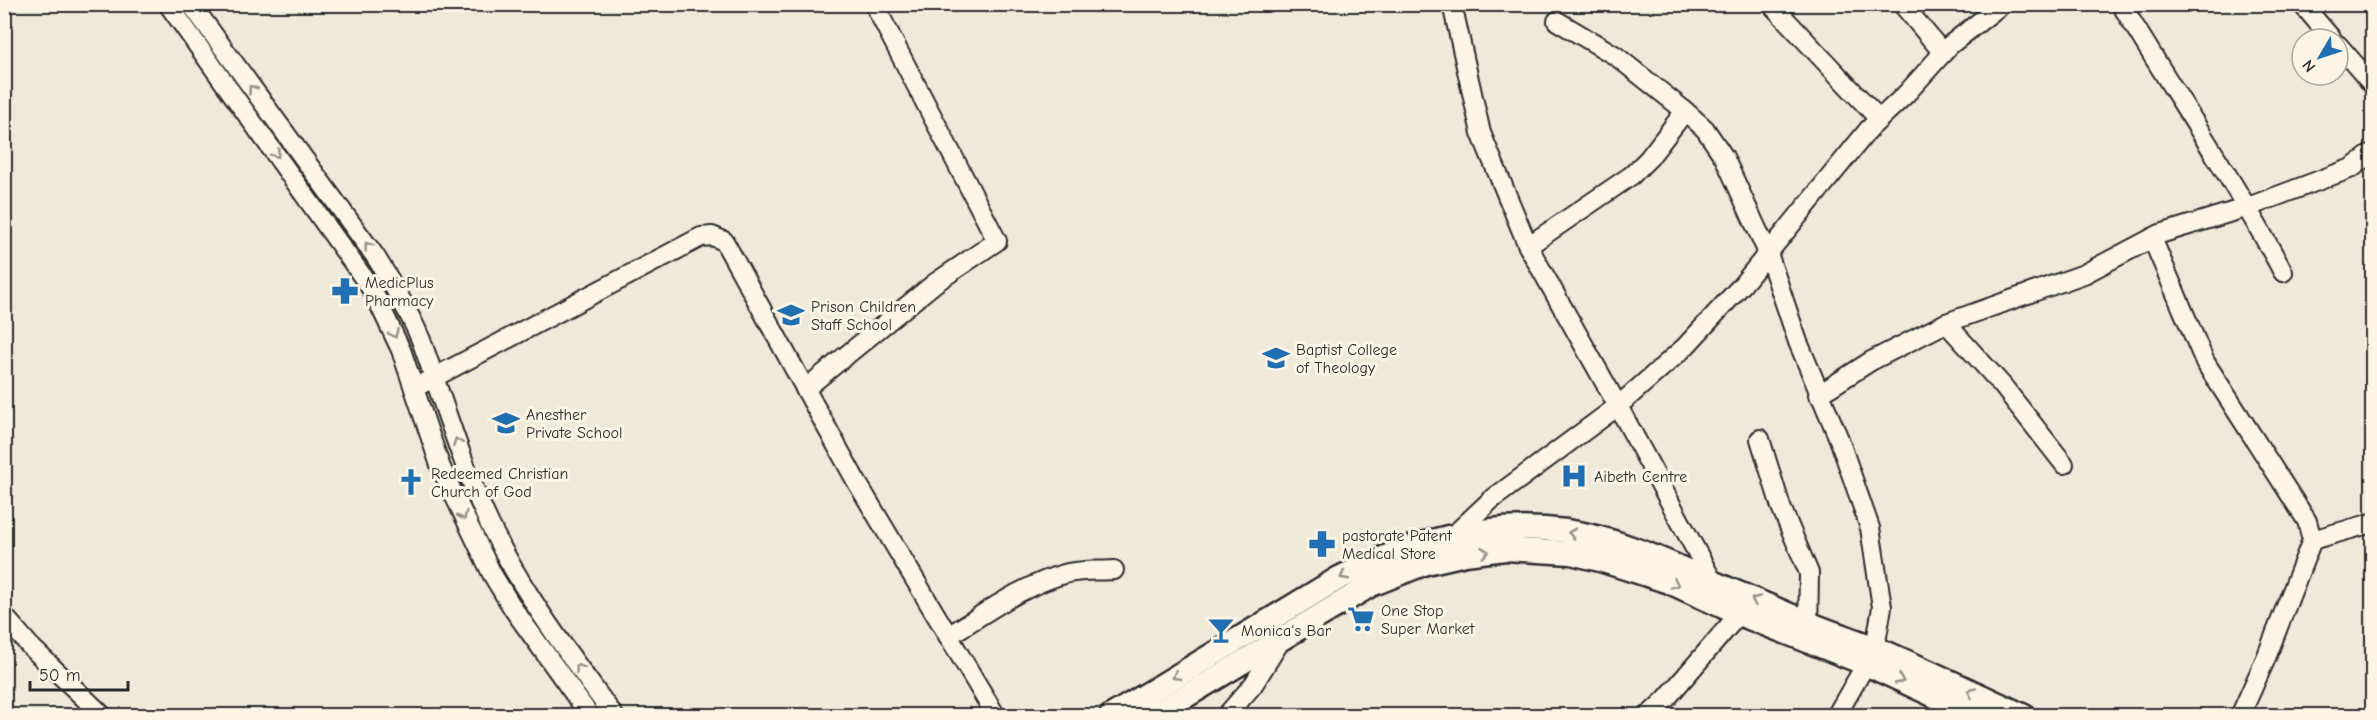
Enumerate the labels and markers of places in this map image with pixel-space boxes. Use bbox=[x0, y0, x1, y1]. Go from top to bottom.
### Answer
place label: MedicPlus Pharmacy bbox=[365, 274, 434, 310]
pharmacy icon: MedicPlus Pharmacy bbox=[330, 276, 360, 306]
place label: Prison Children Staff School bbox=[811, 298, 916, 334]
school or university icon: Prison Children Staff School bbox=[776, 300, 806, 330]
place label: Baptist College of Theology bbox=[1296, 341, 1397, 377]
school or university icon: Baptist College of Theology bbox=[1261, 343, 1291, 373]
place label: Anesther Private School bbox=[526, 406, 623, 442]
school or university icon: Anesther Private School bbox=[491, 408, 521, 438]
hospital icon: Aibeth Centre bbox=[1559, 461, 1589, 491]
place label: Redeemed Christian Church of God bbox=[431, 465, 568, 501]
church icon: Redeemed Christian Church of God bbox=[396, 467, 426, 497]
place label: Aibeth Centre bbox=[1594, 468, 1687, 486]
place label: pastorate Patent Medical Store bbox=[1342, 527, 1452, 563]
pharmacy icon: pastorate Patent Medical Store bbox=[1307, 529, 1337, 559]
place label: One Stop Super Market bbox=[1381, 602, 1475, 638]
supermarket icon: One Stop Super Market bbox=[1346, 604, 1376, 634]
bar icon: Monica's Bar bbox=[1206, 615, 1236, 645]
place label: Monica's Bar bbox=[1241, 622, 1332, 640]

